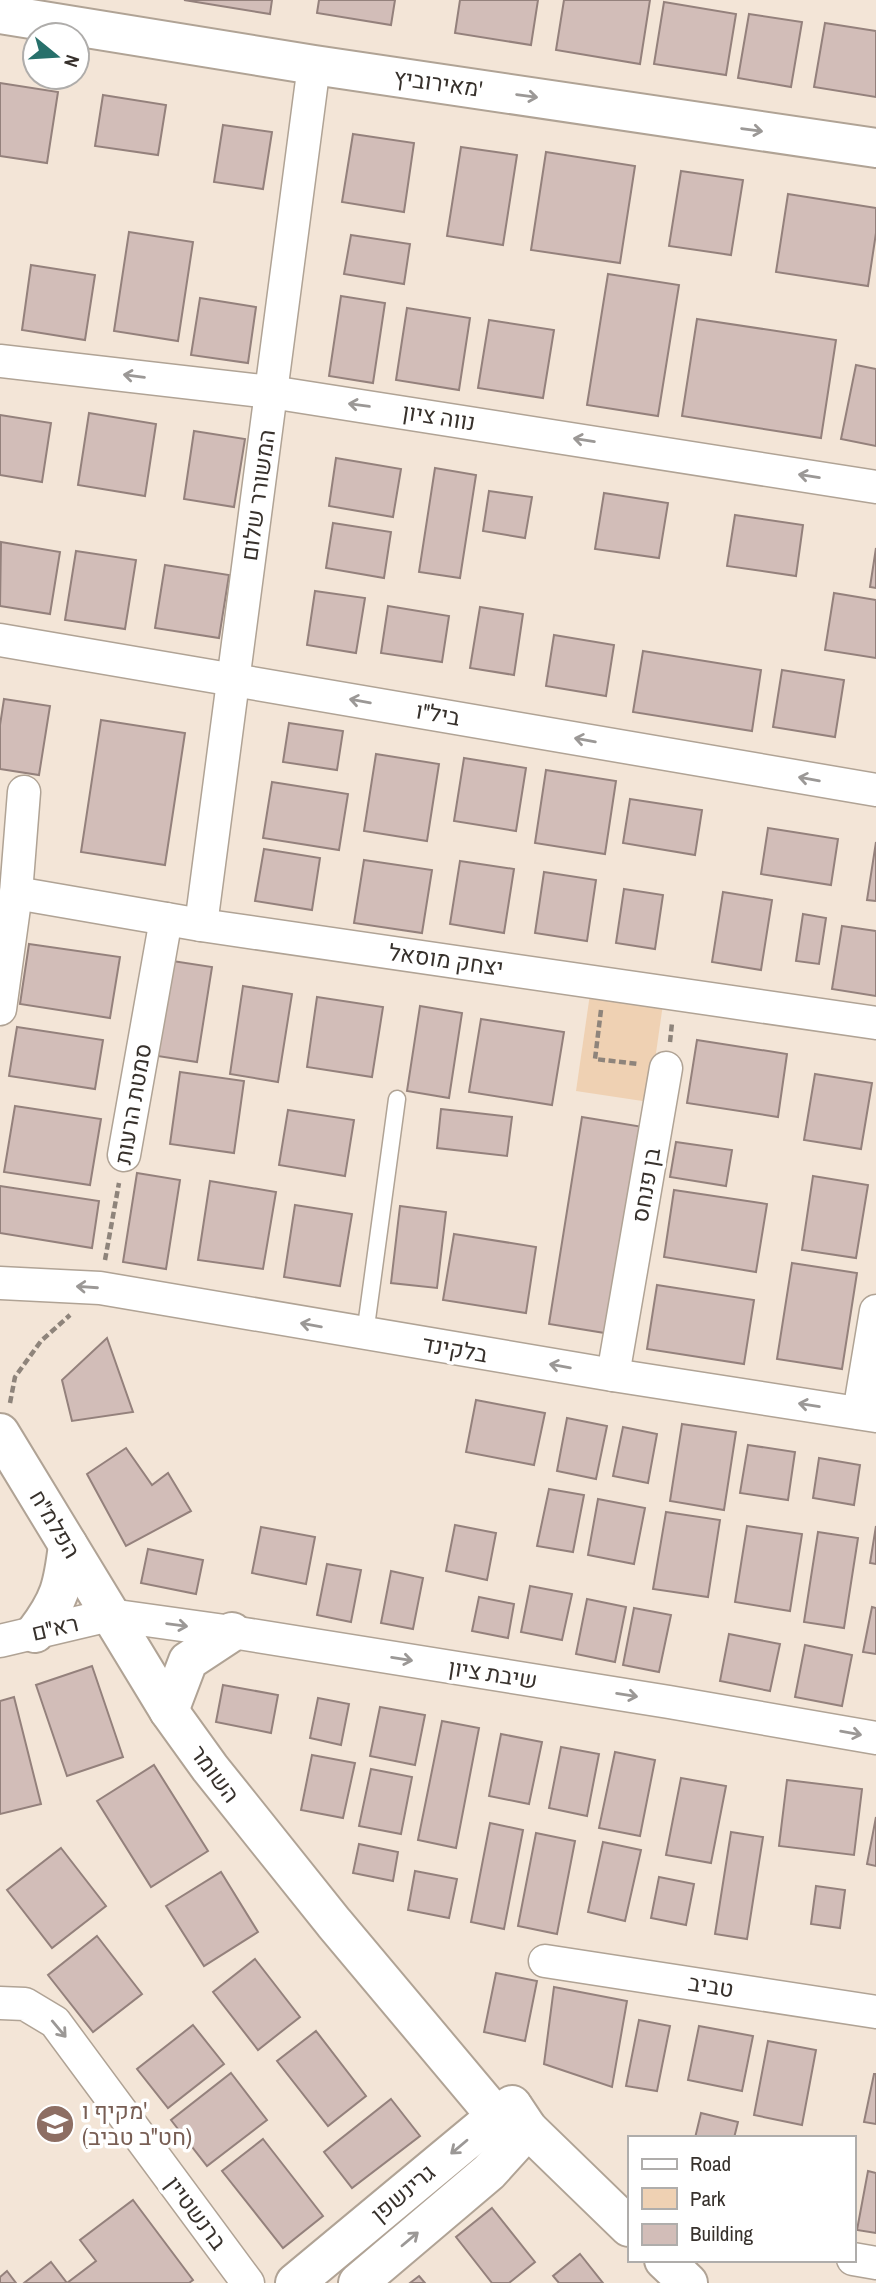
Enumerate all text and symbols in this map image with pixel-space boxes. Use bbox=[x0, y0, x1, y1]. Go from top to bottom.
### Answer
north arrow bbox=[21, 21, 91, 91]
text: N bbox=[58, 52, 86, 71]
street label: מאירוביץ' bbox=[392, 61, 484, 104]
one-way arrow bbox=[515, 90, 538, 103]
one-way arrow bbox=[740, 124, 763, 137]
one-way arrow bbox=[123, 369, 145, 382]
street label: נווה ציון bbox=[400, 395, 478, 438]
one-way arrow bbox=[348, 398, 371, 411]
street label: המשורר שלום bbox=[233, 427, 282, 563]
one-way arrow bbox=[573, 433, 596, 446]
one-way arrow bbox=[798, 469, 821, 482]
one-way arrow bbox=[350, 694, 372, 707]
street label: ביל"ו bbox=[414, 694, 463, 733]
one-way arrow bbox=[574, 733, 597, 746]
one-way arrow bbox=[798, 772, 821, 785]
street label: יצחק מוסאל bbox=[387, 936, 505, 983]
street label: סמטת הרעות bbox=[107, 1041, 158, 1167]
street label: בן פנחס bbox=[624, 1145, 667, 1225]
one-way arrow bbox=[76, 1280, 98, 1293]
one-way arrow bbox=[300, 1317, 323, 1331]
street label: בלקינד bbox=[420, 1328, 490, 1369]
one-way arrow bbox=[549, 1359, 571, 1372]
one-way arrow bbox=[798, 1398, 820, 1411]
street label: הפלמ"ח bbox=[23, 1484, 88, 1564]
street label: רא"ם bbox=[28, 1607, 81, 1648]
one-way arrow bbox=[165, 1618, 188, 1631]
street label: שיבת ציון bbox=[446, 1651, 540, 1696]
one-way arrow bbox=[390, 1653, 413, 1666]
one-way arrow bbox=[615, 1689, 638, 1702]
one-way arrow bbox=[839, 1727, 862, 1741]
street label: השומר bbox=[184, 1739, 247, 1809]
street label: טביב bbox=[686, 1967, 736, 2004]
one-way arrow bbox=[51, 2020, 67, 2038]
place label: מקיף ו' (חט"ב טביב) bbox=[82, 2095, 192, 2152]
school or university icon: מקיף ו' (חט"ב טביב) bbox=[34, 2103, 76, 2145]
legend bbox=[628, 2136, 855, 2262]
one-way arrow bbox=[451, 2140, 469, 2155]
text: Road bbox=[690, 2149, 731, 2178]
street label: גרינשפן bbox=[364, 2157, 441, 2229]
street label: ברנשטיין bbox=[159, 2170, 234, 2256]
text: Park bbox=[690, 2184, 726, 2213]
text: Building bbox=[690, 2219, 754, 2248]
one-way arrow bbox=[401, 2231, 419, 2247]

